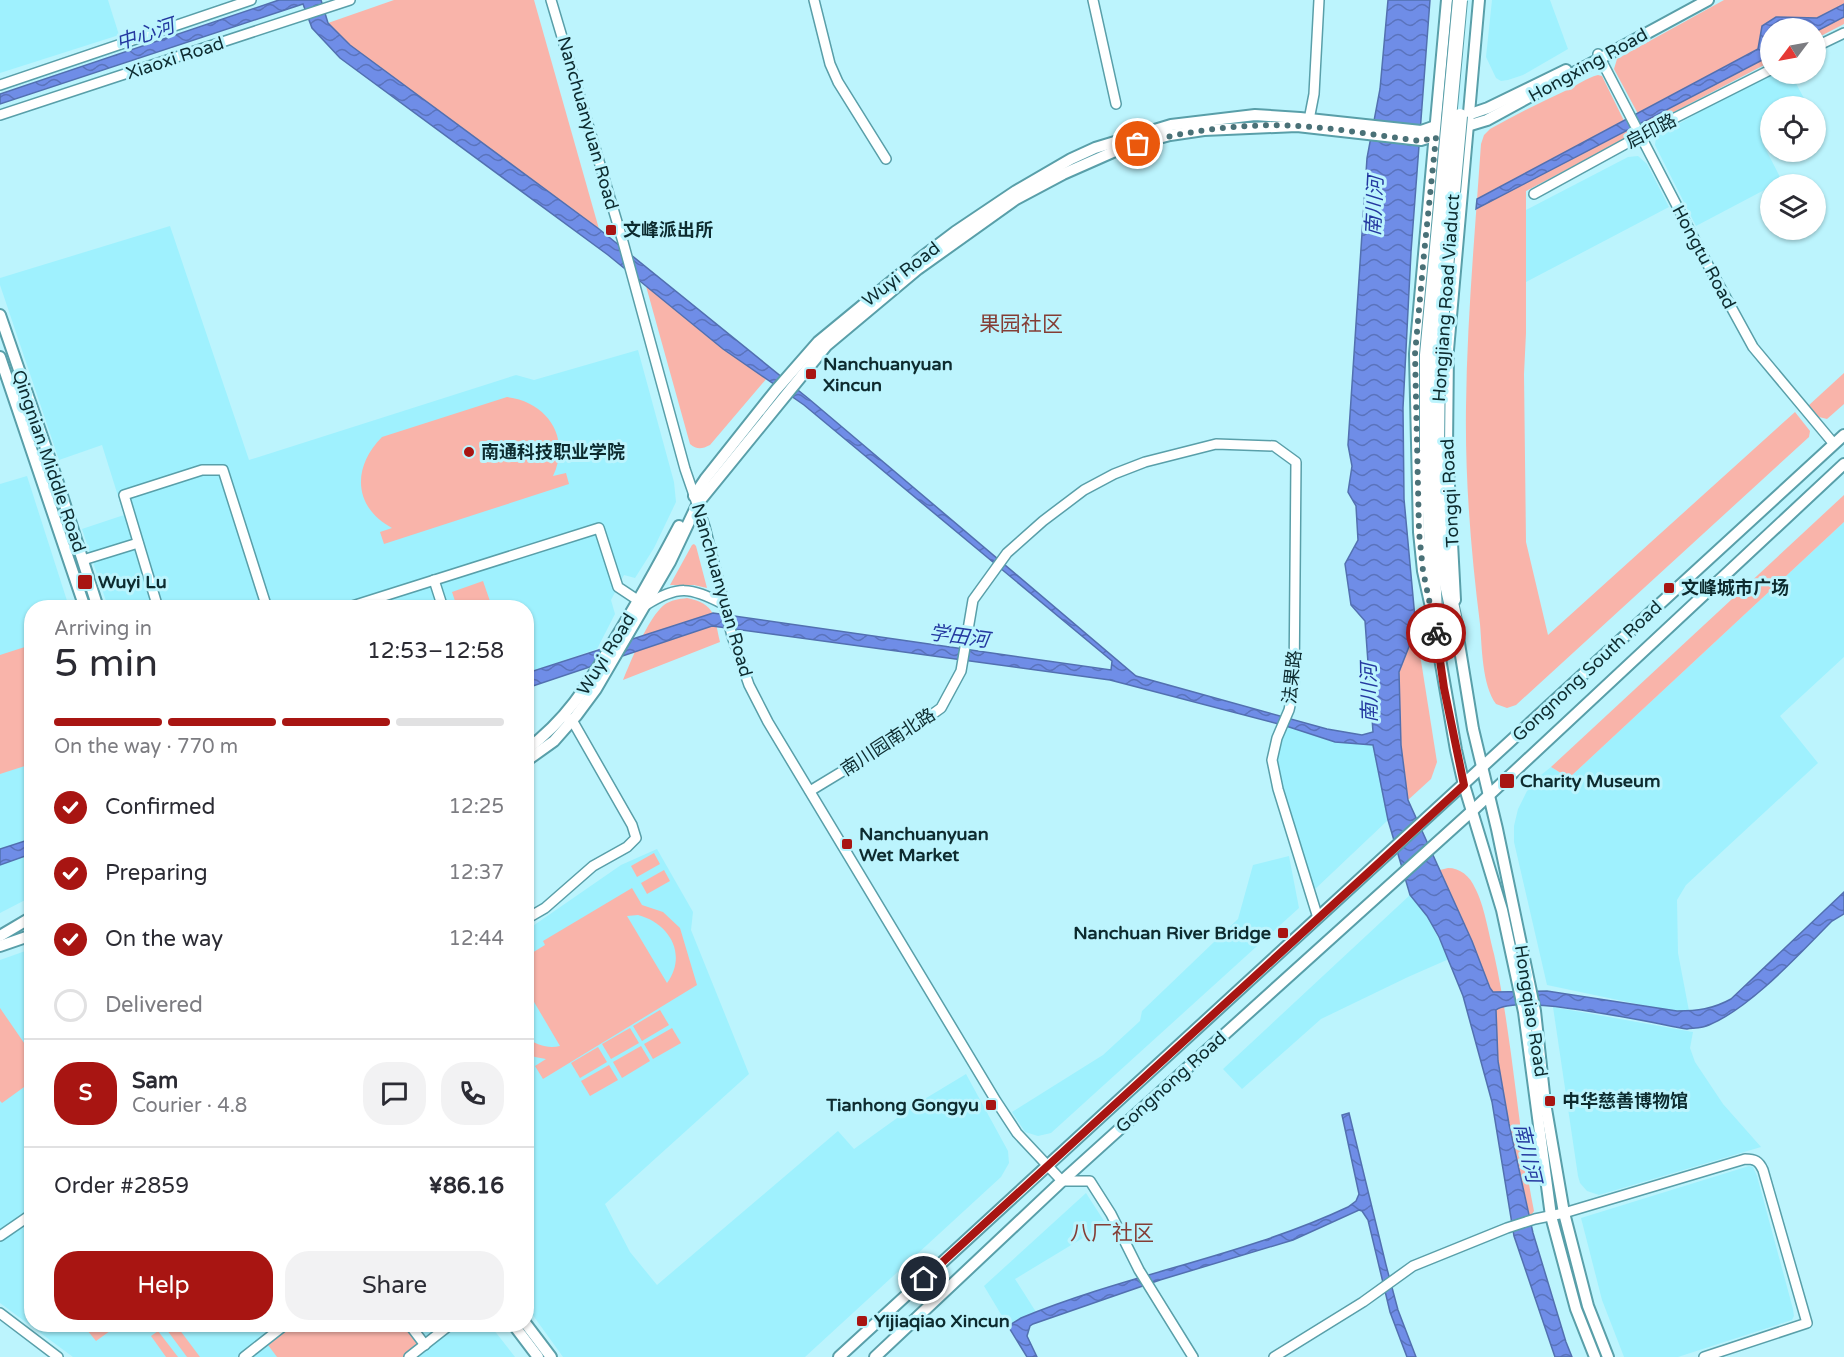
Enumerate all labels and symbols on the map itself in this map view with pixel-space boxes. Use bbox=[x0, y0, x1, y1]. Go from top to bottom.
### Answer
water label: 中心河 bbox=[113, 13, 181, 56]
north arrow bbox=[1760, 18, 1826, 84]
street label: Hongxing Road bbox=[1525, 23, 1651, 107]
street label: Xiaoxi Road bbox=[123, 32, 227, 84]
street label: Nanchuanyuan Road bbox=[553, 34, 623, 212]
street label: 启印路 bbox=[1622, 109, 1680, 153]
pin bbox=[1112, 118, 1163, 169]
water label: 南川河 bbox=[1361, 171, 1389, 237]
street label: Hongjiang Road Viaduct bbox=[1428, 193, 1464, 403]
street label: Hongtu Road bbox=[1667, 201, 1741, 313]
place label: 文峰派出所 bbox=[623, 219, 713, 241]
marker: 文峰派出所 bbox=[604, 223, 618, 237]
street label: Wuyi Road bbox=[858, 237, 944, 311]
district label: 果园社区 bbox=[979, 312, 1063, 337]
place label: Nanchuanyuan Xincun bbox=[823, 353, 953, 396]
street label: Qingnian Middle Road bbox=[7, 367, 91, 555]
marker: Nanchuanyuan Xincun bbox=[804, 367, 818, 381]
street label: Tongqi Road bbox=[1436, 438, 1464, 548]
place label: 南通科技职业学院 bbox=[481, 441, 625, 463]
marker: 南通科技职业学院 bbox=[462, 445, 476, 459]
street label: Nanchuanyuan Road bbox=[687, 501, 757, 679]
place label: Wuyi Lu bbox=[98, 571, 167, 593]
marker: Wuyi Lu bbox=[76, 573, 94, 591]
place label: 文峰城市广场 bbox=[1681, 577, 1789, 599]
marker: 文峰城市广场 bbox=[1662, 581, 1676, 595]
street label: Gongnong South Road bbox=[1508, 596, 1666, 746]
courier bbox=[1406, 603, 1466, 663]
street label: Wuyi Road bbox=[572, 609, 640, 699]
water label: 学田河 bbox=[927, 621, 994, 654]
street label: 法果路 bbox=[1278, 649, 1306, 705]
water label: 南川河 bbox=[1357, 659, 1383, 723]
street label: 南川园南北路 bbox=[837, 703, 939, 781]
place label: Charity Museum bbox=[1520, 770, 1661, 792]
marker: Charity Museum bbox=[1498, 772, 1516, 790]
place label: Nanchuanyuan Wet Market bbox=[859, 823, 989, 866]
marker: Nanchuanyuan Wet Market bbox=[840, 837, 854, 851]
place label: Nanchuan River Bridge bbox=[1073, 922, 1271, 944]
marker: Nanchuan River Bridge bbox=[1276, 926, 1290, 940]
street label: Hongqiao Road bbox=[1510, 943, 1552, 1079]
street label: Gongnong Road bbox=[1111, 1027, 1231, 1137]
place label: 中华慈善博物馆 bbox=[1562, 1090, 1688, 1112]
place label: Tianhong Gongyu bbox=[825, 1094, 979, 1116]
marker: 中华慈善博物馆 bbox=[1543, 1094, 1557, 1108]
marker: Tianhong Gongyu bbox=[984, 1098, 998, 1112]
water label: 南川河 bbox=[1509, 1121, 1546, 1189]
district label: 八厂社区 bbox=[1070, 1221, 1154, 1246]
pin bbox=[898, 1253, 949, 1304]
place label: Yijiaqiao Xincun bbox=[874, 1310, 1010, 1332]
marker: Yijiaqiao Xincun bbox=[855, 1314, 869, 1328]

